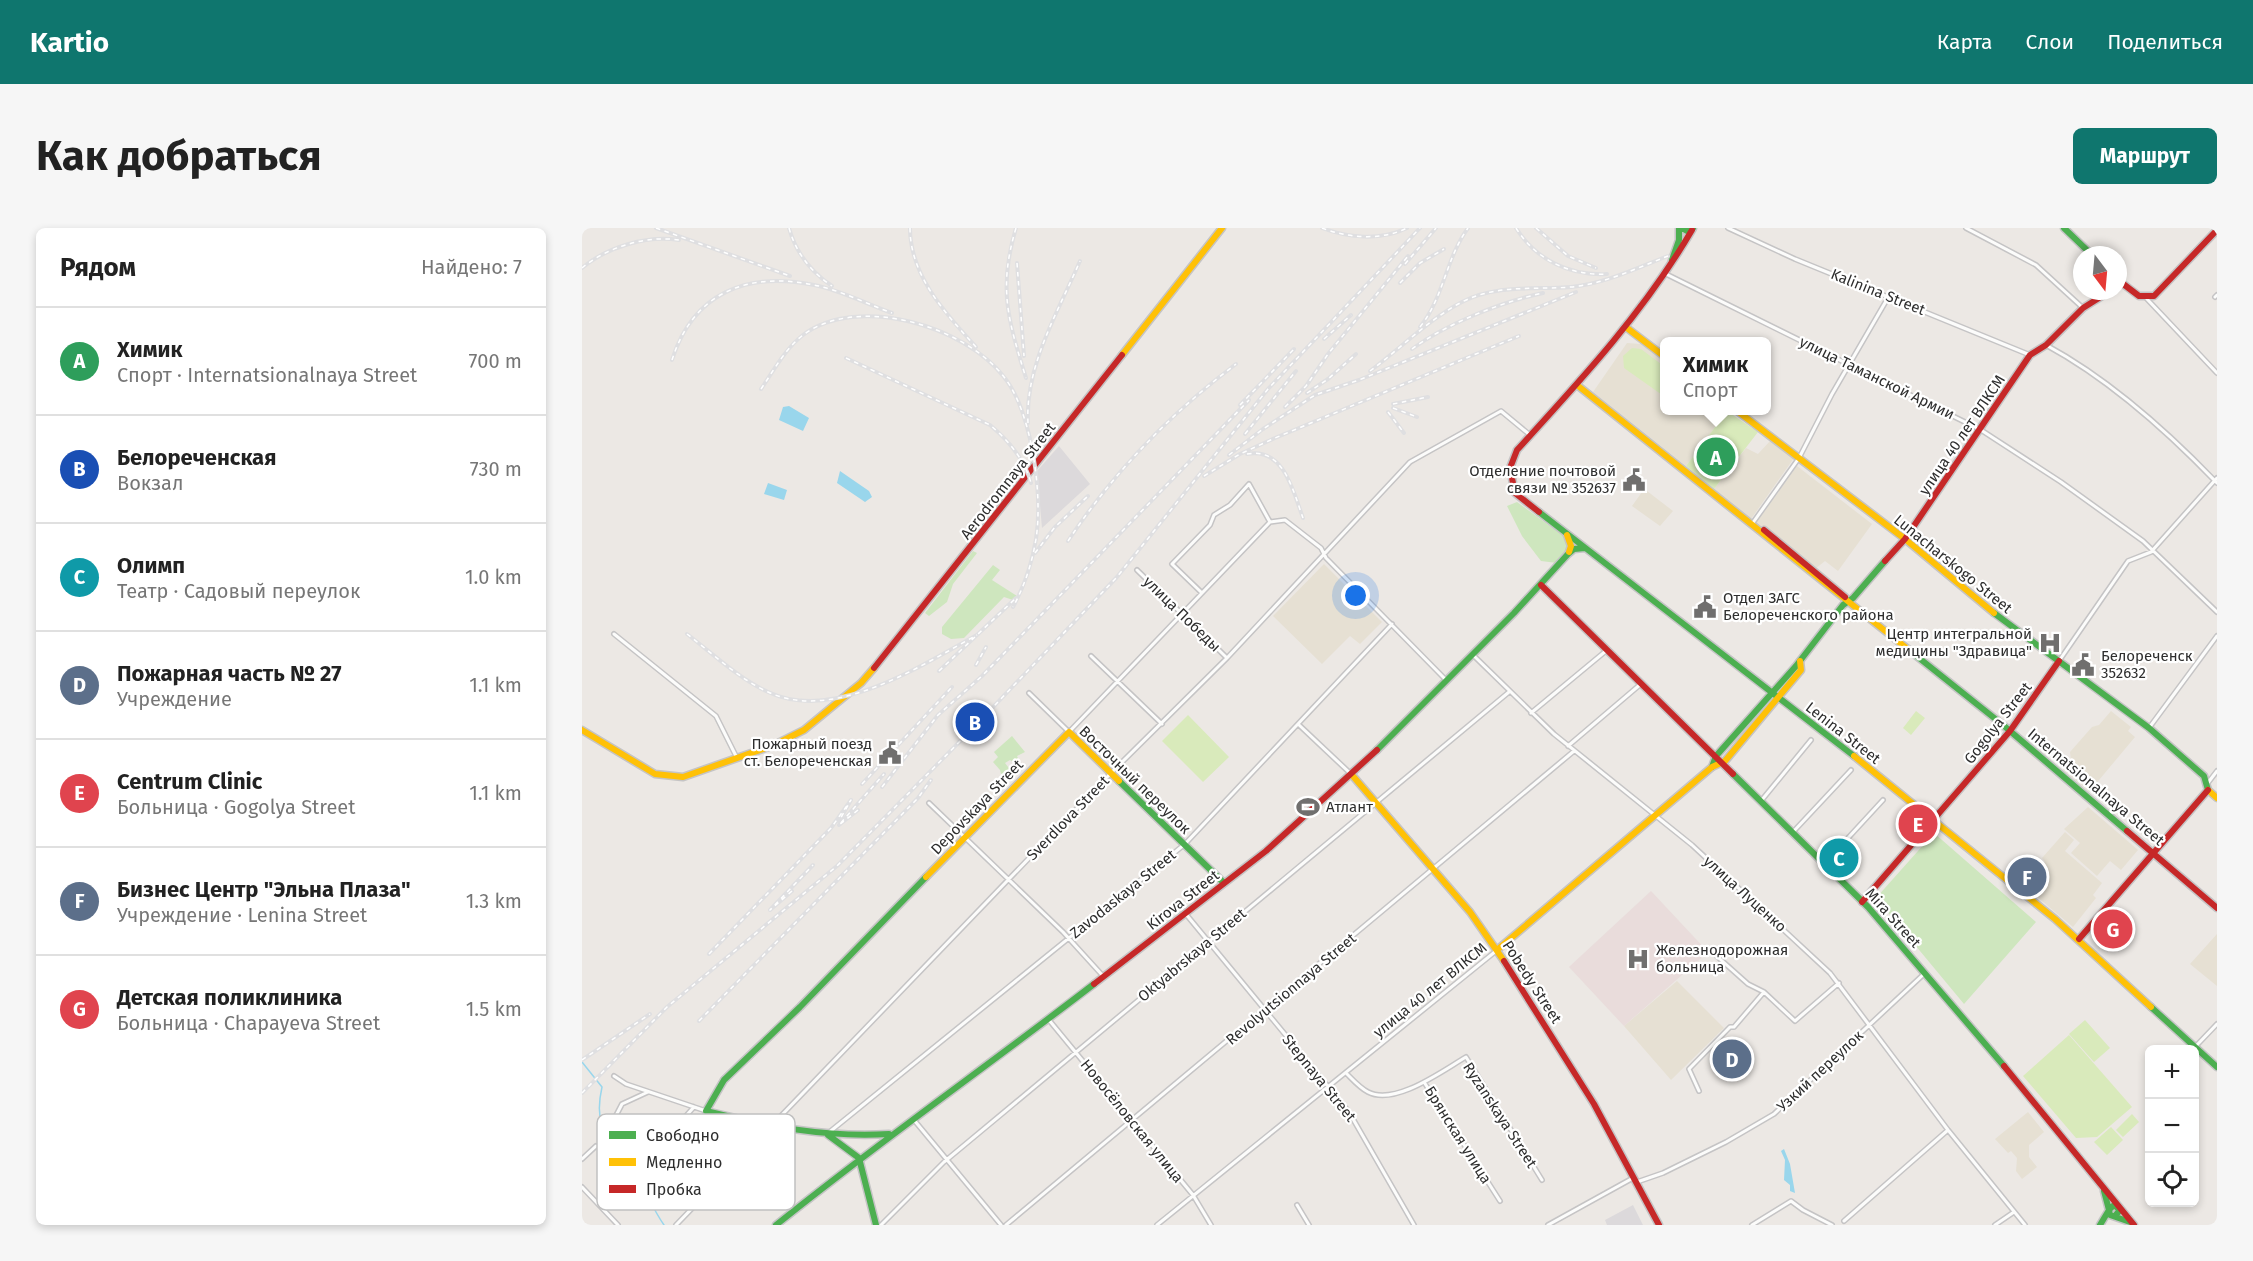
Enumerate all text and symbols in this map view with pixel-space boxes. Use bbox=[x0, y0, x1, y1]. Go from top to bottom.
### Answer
text: Kartio bbox=[30, 26, 109, 59]
text: Карта bbox=[1937, 29, 1993, 55]
text: Слои bbox=[2026, 29, 2074, 55]
text: Поделиться bbox=[2107, 29, 2223, 55]
button: Маршрут bbox=[2073, 128, 2217, 184]
text: Как добраться bbox=[36, 131, 322, 181]
north arrow bbox=[2073, 246, 2127, 300]
text: Рядом bbox=[60, 252, 136, 283]
text: Найдено: 7 bbox=[421, 255, 522, 279]
street label: Kalinina Street bbox=[1828, 265, 1928, 319]
street label: улица Таманской Армии bbox=[1797, 333, 1957, 423]
text: Химик bbox=[117, 336, 183, 363]
popup bbox=[1660, 337, 1771, 415]
text: A bbox=[74, 349, 85, 373]
text: 700 m bbox=[469, 349, 522, 373]
text: Химик bbox=[1683, 351, 1748, 378]
text: Спорт · Internatsionalnaya Street bbox=[117, 363, 417, 387]
street label: улица 40 лет ВЛКСМ bbox=[1915, 372, 2009, 498]
text: Спорт bbox=[1683, 378, 1737, 402]
street label: Aerodromnaya Street bbox=[957, 418, 1060, 543]
pin: A bbox=[1696, 434, 1736, 480]
text: Белореченская bbox=[117, 444, 276, 471]
text: B bbox=[73, 457, 86, 481]
text: 730 m bbox=[470, 457, 522, 481]
place label: Отделение почтовой связи № 352637 bbox=[1469, 462, 1616, 497]
public building icon: Отделение почтовой связи № 352637 bbox=[1621, 467, 1647, 493]
text: Вокзал bbox=[117, 471, 183, 495]
street label: Lunacharskogo Street bbox=[1890, 511, 2016, 618]
text: Олимп bbox=[117, 552, 185, 579]
text: C bbox=[74, 565, 85, 589]
text: 1.0 km bbox=[465, 565, 522, 589]
street label: улица Победы bbox=[1140, 573, 1224, 655]
text: Театр · Садовый переулок bbox=[117, 579, 360, 603]
your location bbox=[1341, 581, 1370, 610]
place label: Отдел ЗАГС Белореченского района bbox=[1723, 589, 1894, 624]
public building icon: Отдел ЗАГС Белореченского района bbox=[1692, 594, 1718, 620]
place label: Центр интегральной медицины "Здравица" bbox=[1876, 625, 2032, 660]
hospital icon: Центр интегральной медицины "Здравица" bbox=[2037, 630, 2063, 656]
place label: Белореченск 352632 bbox=[2101, 647, 2193, 682]
public building icon: Белореченск 352632 bbox=[2070, 652, 2096, 678]
text: Пожарная часть № 27 bbox=[117, 660, 342, 687]
text: D bbox=[73, 673, 86, 697]
text: 1.1 km bbox=[469, 673, 522, 697]
street label: Gogolya Street bbox=[1961, 678, 2036, 767]
text: Учреждение bbox=[117, 687, 232, 711]
street label: Lenina Street bbox=[1802, 698, 1884, 768]
pin: B bbox=[956, 700, 994, 744]
street label: Восточный переулок bbox=[1076, 722, 1195, 838]
street label: Internatsionalnaya Street bbox=[2024, 725, 2168, 850]
place label: Пожарный поезд ст. Белореченская bbox=[744, 735, 872, 770]
public building icon: Пожарный поезд ст. Белореченская bbox=[877, 740, 903, 766]
street label: Depovskaya Street bbox=[927, 755, 1027, 858]
text: Centrum Clinic bbox=[117, 768, 262, 795]
street label: Sverdlova Street bbox=[1023, 771, 1113, 864]
text: E bbox=[74, 781, 85, 805]
text: 1.1 km bbox=[469, 781, 522, 805]
sports icon: Атлант bbox=[1295, 794, 1321, 820]
text: Больница · Gogolya Street bbox=[117, 795, 355, 819]
place label: Атлант bbox=[1326, 798, 1373, 816]
pin: E bbox=[1898, 802, 1938, 846]
pin: C bbox=[1820, 836, 1858, 880]
street label: Zavodaskaya Street bbox=[1066, 845, 1180, 942]
street label: улица Луценко bbox=[1700, 852, 1790, 936]
pin: F bbox=[2008, 854, 2046, 900]
street label: Kirova Street bbox=[1143, 866, 1223, 934]
text: Бизнес Центр "Эльна Плаза" bbox=[117, 876, 411, 903]
street label: Mira Street bbox=[1862, 884, 1925, 952]
text: F bbox=[75, 889, 84, 913]
text: 1.3 km bbox=[466, 889, 522, 913]
text: Учреждение · Lenina Street bbox=[117, 903, 367, 927]
street label: Oktyabrskaya Street bbox=[1134, 904, 1250, 1005]
pin: G bbox=[2094, 906, 2132, 952]
street label: Revolyutsionnaya Street bbox=[1222, 929, 1360, 1049]
street label: Pobedy Street bbox=[1499, 937, 1566, 1027]
street label: улица 40 лет ВЛКСМ bbox=[1370, 939, 1490, 1041]
place label: Железнодорожная больница bbox=[1656, 941, 1788, 976]
hospital icon: Железнодорожная больница bbox=[1625, 946, 1651, 972]
text: Детская поликлиника bbox=[117, 984, 342, 1011]
text: G bbox=[73, 997, 86, 1021]
text: 1.5 km bbox=[466, 997, 522, 1021]
text: Больница · Chapayeva Street bbox=[117, 1011, 380, 1035]
street label: Узкий переулок bbox=[1773, 1026, 1867, 1116]
street label: Stepnaya Street bbox=[1278, 1031, 1360, 1126]
pin: D bbox=[1712, 1036, 1752, 1082]
map controls bbox=[2145, 1045, 2199, 1207]
button: + bbox=[2145, 1045, 2199, 1099]
street label: Новосёловская улица bbox=[1077, 1056, 1187, 1186]
street label: Ryzanskaya Street bbox=[1459, 1059, 1541, 1172]
street label: Брянская улица bbox=[1421, 1083, 1495, 1187]
button: − bbox=[2145, 1099, 2199, 1153]
legend bbox=[597, 1114, 795, 1210]
text: Свободно bbox=[646, 1126, 719, 1145]
text: Медленно bbox=[646, 1153, 722, 1172]
button: locate bbox=[2145, 1153, 2199, 1207]
text: Пробка bbox=[646, 1180, 702, 1199]

